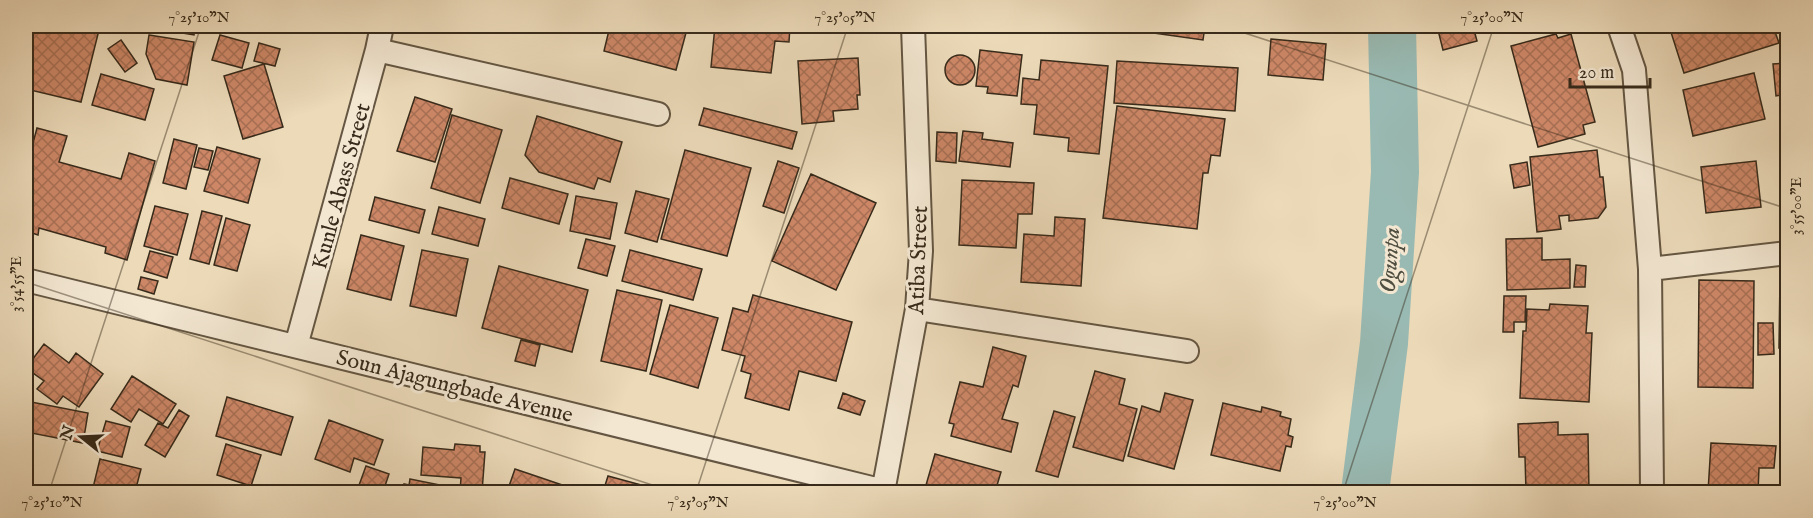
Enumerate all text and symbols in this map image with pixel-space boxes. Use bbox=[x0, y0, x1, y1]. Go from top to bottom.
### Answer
text: 7°25'10"N bbox=[168, 8, 230, 27]
text: 7°25'05"N bbox=[814, 8, 876, 27]
text: 7°25'00"N bbox=[1460, 8, 1524, 27]
scale bar bbox=[1570, 51, 1650, 89]
text: 20 m bbox=[1579, 62, 1614, 85]
street label: Kunle Abass Street bbox=[306, 100, 378, 273]
text: 3°55'00"E bbox=[1787, 177, 1806, 235]
street label: Atiba Street bbox=[903, 205, 935, 316]
water label: Ogunpa bbox=[1373, 226, 1408, 294]
text: 3°54'55"E bbox=[7, 256, 26, 312]
street label: Soun Ajagungbade Avenue bbox=[333, 344, 576, 430]
north arrow bbox=[51, 407, 111, 467]
text: N bbox=[57, 423, 80, 444]
text: 7°25'10"N bbox=[21, 493, 83, 512]
text: 7°25'05"N bbox=[667, 493, 729, 512]
text: 7°25'00"N bbox=[1313, 493, 1377, 512]

